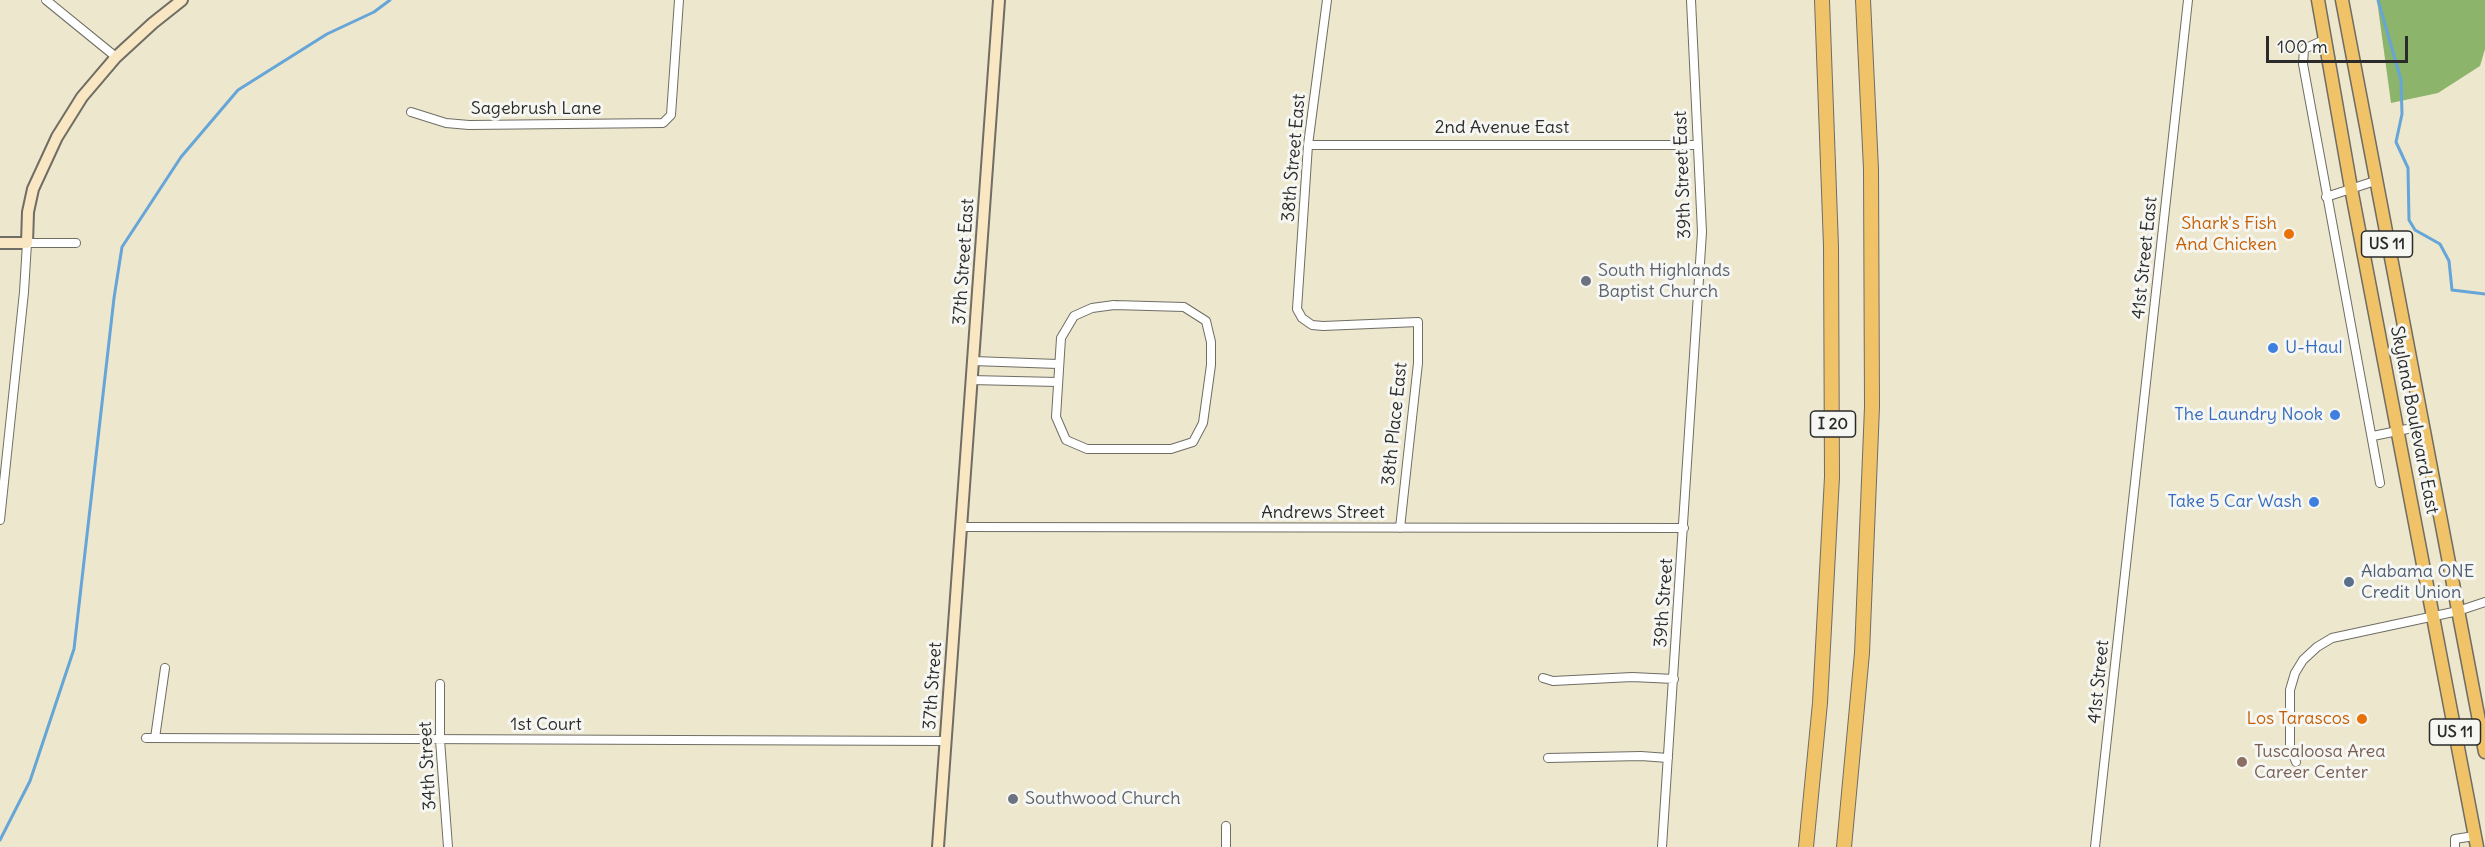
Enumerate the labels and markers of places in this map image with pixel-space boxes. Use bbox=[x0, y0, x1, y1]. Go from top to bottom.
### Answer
place label: Shark's Fish And Chicken bbox=[2176, 213, 2277, 256]
marker: Shark's Fish And Chicken bbox=[2282, 227, 2296, 241]
place label: South Highlands Baptist Church bbox=[1598, 260, 1730, 302]
marker: South Highlands Baptist Church bbox=[1579, 274, 1593, 288]
place label: U-Haul bbox=[2285, 337, 2343, 359]
marker: U-Haul bbox=[2266, 341, 2280, 355]
place label: The Laundry Nook bbox=[2174, 404, 2323, 426]
marker: The Laundry Nook bbox=[2328, 408, 2342, 422]
place label: Take 5 Car Wash bbox=[2168, 491, 2302, 513]
marker: Take 5 Car Wash bbox=[2307, 495, 2321, 509]
place label: Alabama ONE Credit Union bbox=[2361, 561, 2474, 604]
marker: Alabama ONE Credit Union bbox=[2342, 575, 2356, 589]
place label: Los Tarascos bbox=[2246, 708, 2350, 730]
marker: Los Tarascos bbox=[2355, 712, 2369, 726]
place label: Tuscaloosa Area Career Center bbox=[2254, 741, 2386, 783]
marker: Tuscaloosa Area Career Center bbox=[2235, 755, 2249, 769]
place label: Southwood Church bbox=[1025, 788, 1181, 810]
marker: Southwood Church bbox=[1006, 792, 1020, 806]

